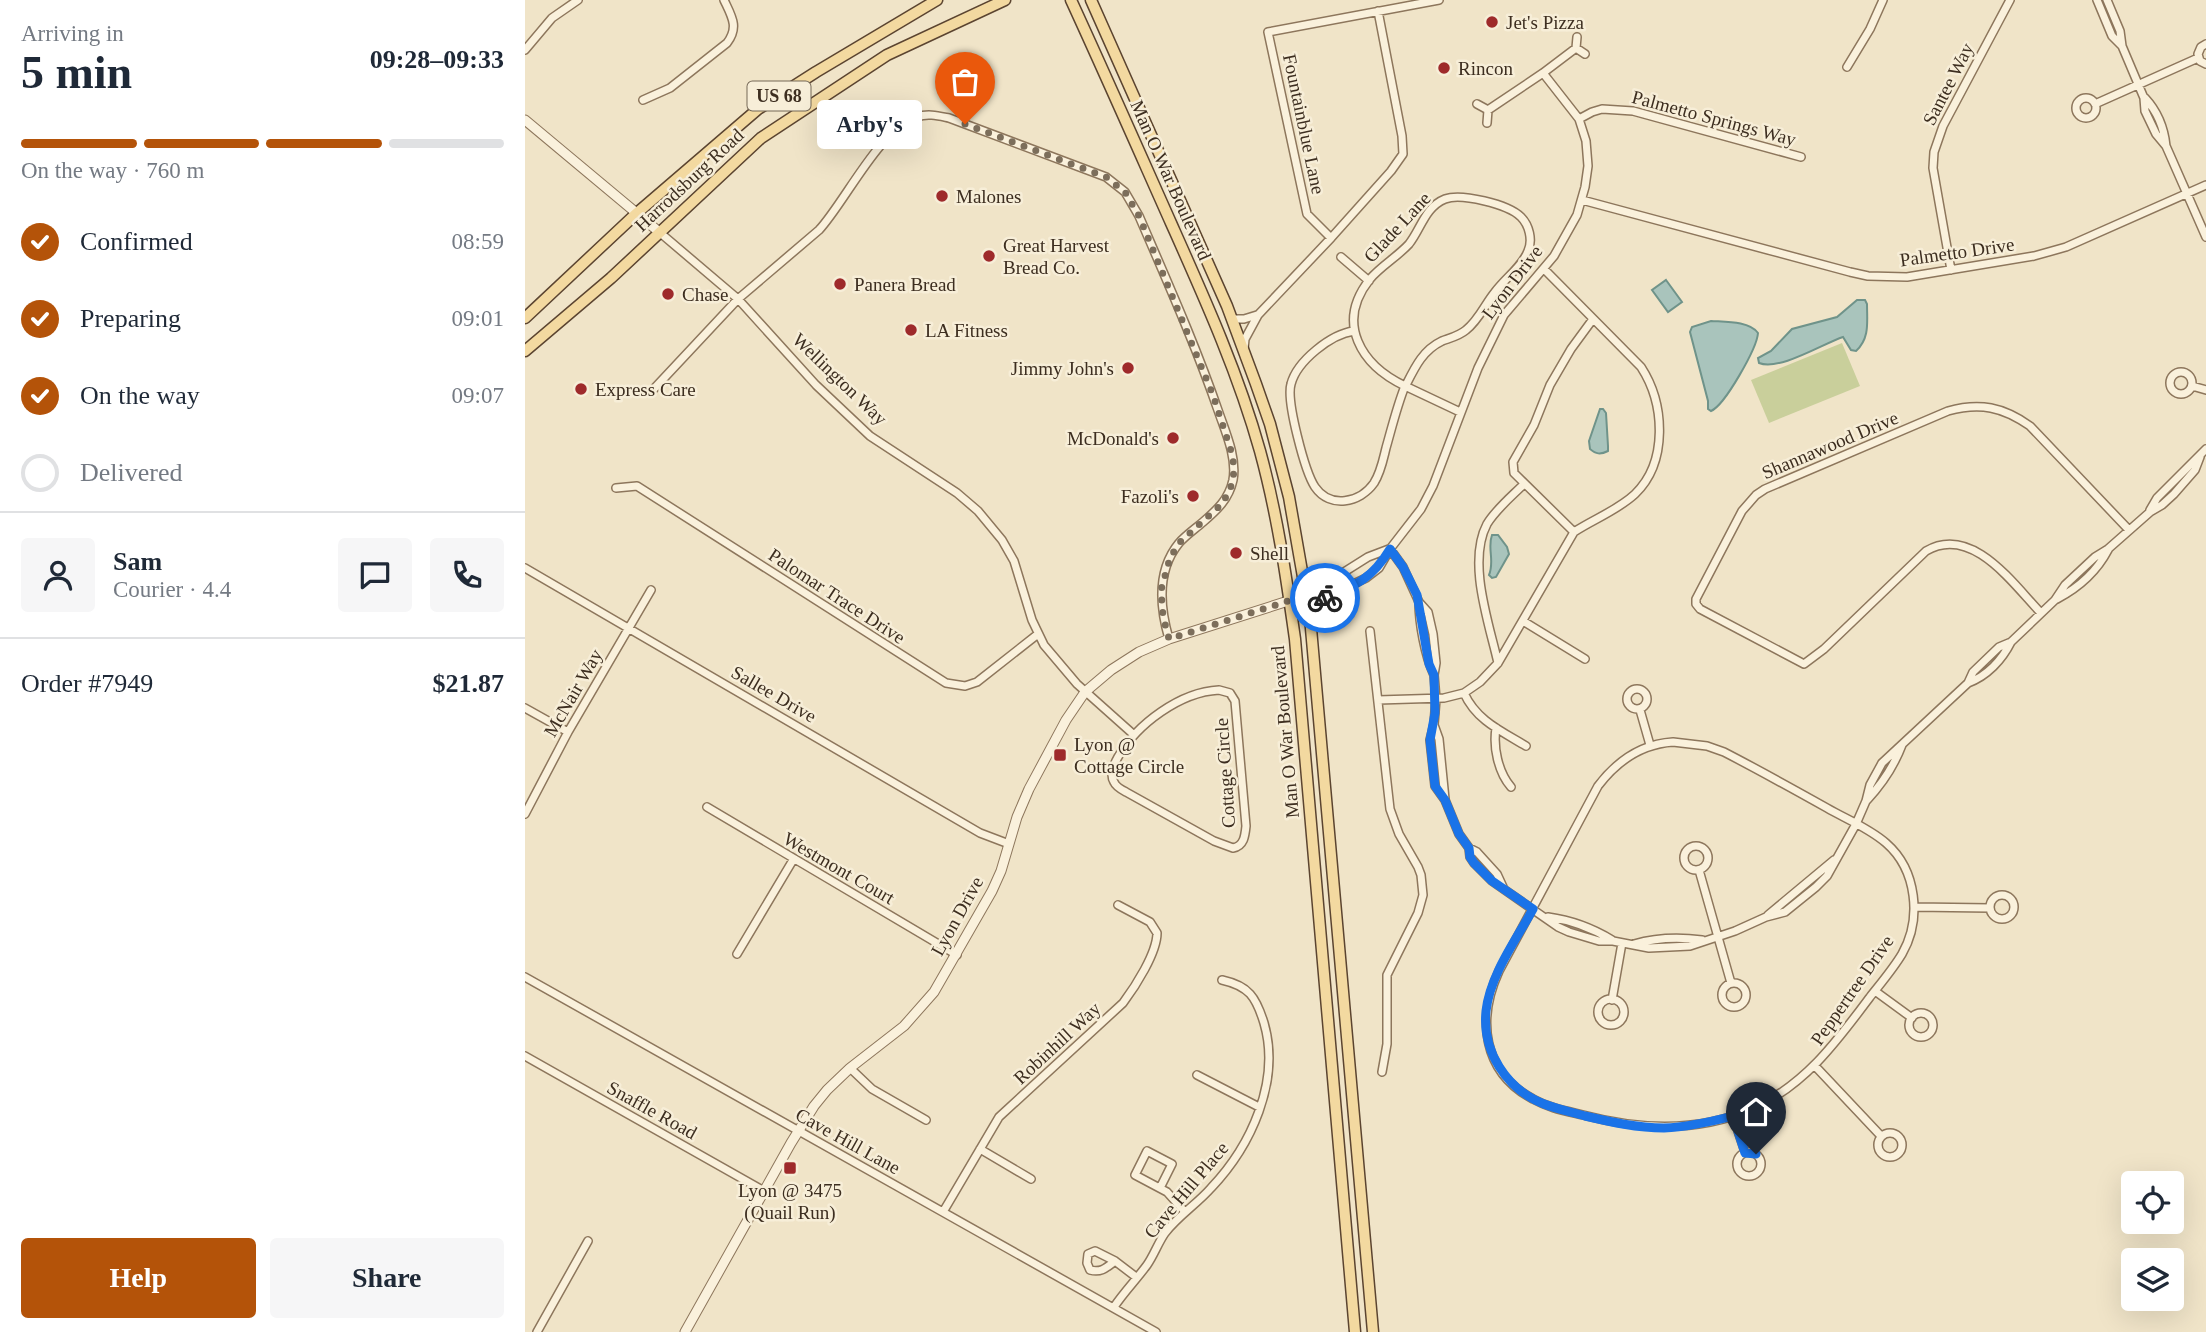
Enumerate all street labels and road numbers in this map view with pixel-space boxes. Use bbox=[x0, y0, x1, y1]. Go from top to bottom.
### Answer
street label: Santee Way bbox=[1918, 39, 1978, 129]
street label: Fountainblue Lane bbox=[1279, 52, 1329, 196]
road number: US 68 bbox=[747, 82, 811, 110]
street label: Palmetto Springs Way bbox=[1630, 86, 1799, 150]
street label: Man O War Boulevard bbox=[1126, 97, 1216, 264]
street label: Harrodsburg Road bbox=[630, 124, 748, 236]
street label: Glade Lane bbox=[1359, 188, 1435, 266]
street label: Palmetto Drive bbox=[1898, 234, 2016, 270]
street label: Lyon Drive bbox=[1477, 241, 1547, 323]
street label: Wellington Way bbox=[789, 329, 892, 430]
street label: Shannawood Drive bbox=[1759, 407, 1901, 483]
street label: Palomar Trace Drive bbox=[765, 544, 909, 648]
street label: McNair Way bbox=[539, 645, 607, 741]
street label: Man O War Boulevard bbox=[1267, 645, 1303, 819]
street label: Sallee Drive bbox=[728, 661, 820, 727]
street label: Cottage Circle bbox=[1211, 717, 1239, 829]
street label: Westmont Court bbox=[780, 828, 899, 909]
street label: Lyon Drive bbox=[927, 873, 987, 959]
street label: Peppertree Drive bbox=[1806, 931, 1898, 1049]
street label: Robinhill Way bbox=[1009, 997, 1105, 1088]
street label: Snaffle Road bbox=[603, 1077, 701, 1144]
street label: Cave Hill Lane bbox=[792, 1104, 904, 1178]
street label: Cave Hill Place bbox=[1140, 1138, 1232, 1242]

